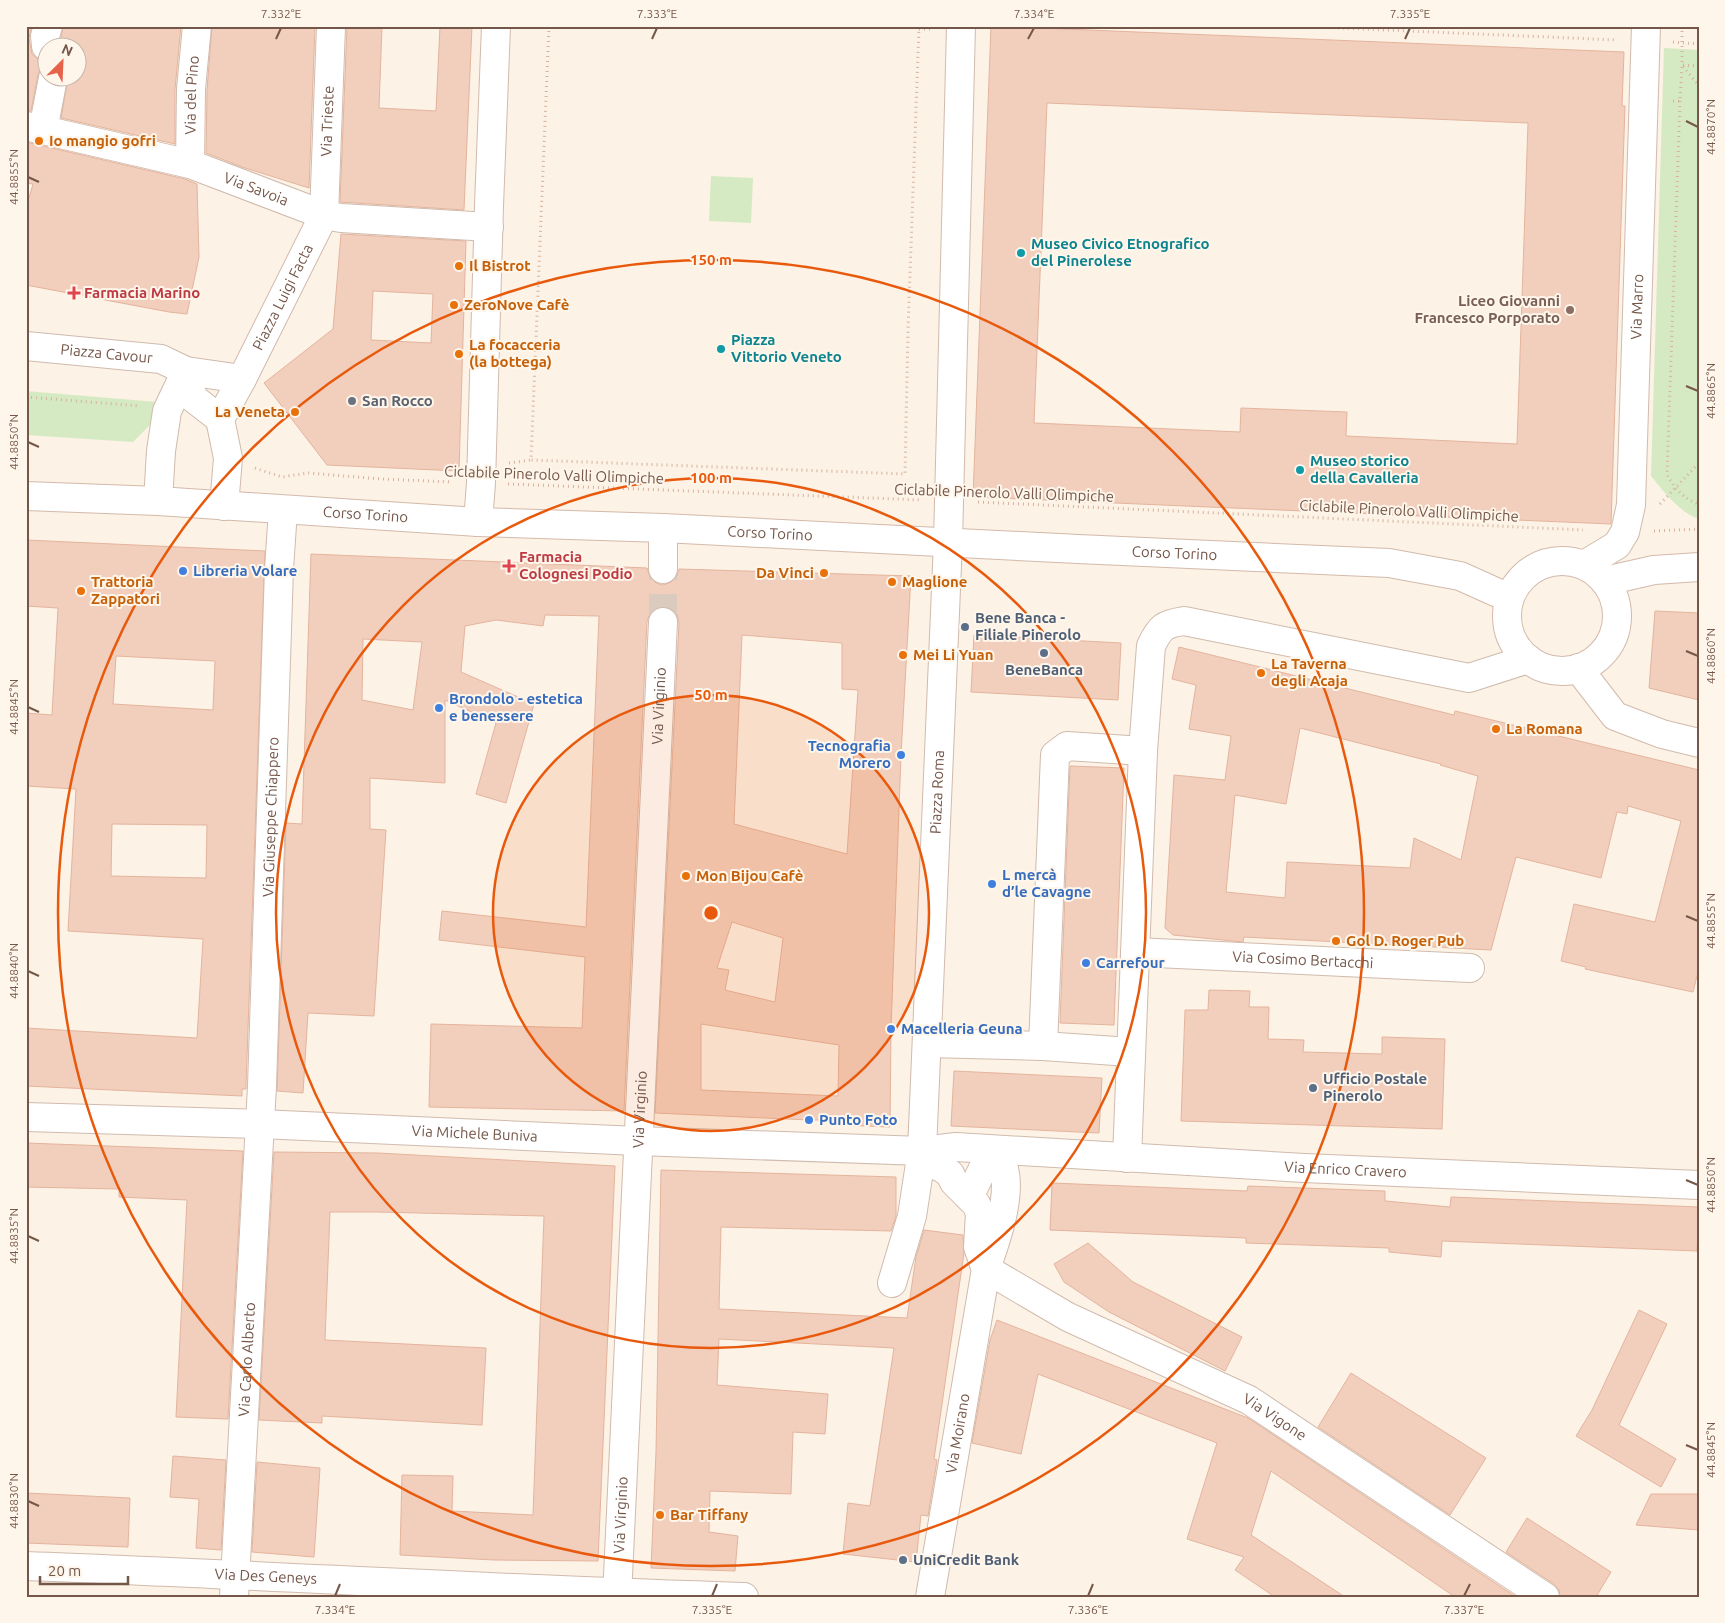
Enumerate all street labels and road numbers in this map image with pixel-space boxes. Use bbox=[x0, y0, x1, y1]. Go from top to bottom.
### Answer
street label: Via del Pino bbox=[181, 55, 202, 135]
street label: Via Trieste bbox=[317, 85, 337, 157]
street label: Via Savoia bbox=[221, 169, 291, 209]
street label: Piazza Luigi Facta bbox=[249, 241, 316, 353]
street label: Via Marro bbox=[1627, 273, 1646, 340]
street label: Piazza Cavour bbox=[60, 340, 154, 366]
street label: Ciclabile Pinerolo Valli Olimpiche bbox=[444, 462, 664, 487]
street label: Ciclabile Pinerolo Valli Olimpiche bbox=[894, 480, 1114, 505]
street label: Ciclabile Pinerolo Valli Olimpiche bbox=[1299, 496, 1519, 525]
street label: Corso Torino bbox=[322, 503, 409, 525]
street label: Corso Torino bbox=[727, 522, 813, 544]
street label: Corso Torino bbox=[1131, 542, 1218, 563]
street label: Via Virginio bbox=[648, 667, 669, 745]
street label: Via Giuseppe Chiappero bbox=[259, 736, 281, 897]
street label: Piazza Roma bbox=[927, 750, 947, 834]
street label: Via Cosimo Bertacchi bbox=[1232, 948, 1374, 971]
street label: Via Virginio bbox=[629, 1070, 650, 1149]
street label: Via Michele Buniva bbox=[411, 1122, 538, 1144]
street label: Via Enrico Cravero bbox=[1284, 1158, 1407, 1180]
street label: Via Carlo Alberto bbox=[235, 1302, 258, 1417]
street label: Via Vigone bbox=[1241, 1390, 1310, 1444]
street label: Via Moirano bbox=[942, 1392, 973, 1475]
street label: Via Virginio bbox=[610, 1476, 631, 1554]
street label: Via Des Geneys bbox=[214, 1565, 317, 1587]

